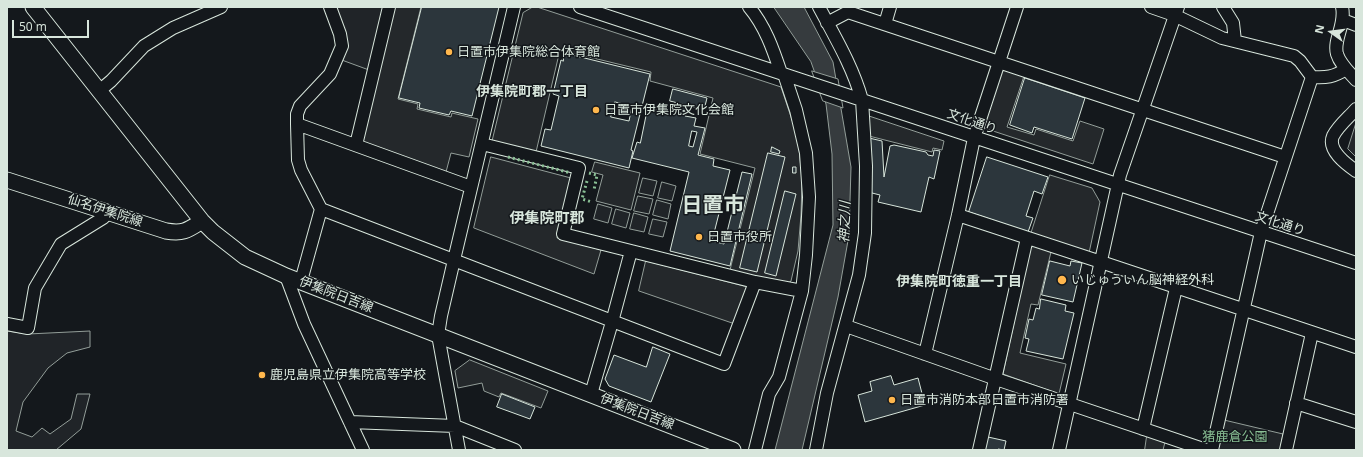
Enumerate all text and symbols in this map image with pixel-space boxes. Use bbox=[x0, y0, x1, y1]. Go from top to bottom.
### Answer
scale bar bbox=[14, 12, 91, 38]
north arrow bbox=[1311, 12, 1351, 52]
text: 50 m bbox=[19, 18, 47, 35]
text: N bbox=[1311, 23, 1327, 35]
place label: 日置市伊集院総合体育館 bbox=[457, 44, 600, 60]
marker: 日置市伊集院総合体育館 bbox=[444, 47, 454, 57]
district label: 伊集院町郡一丁目 bbox=[476, 84, 588, 100]
place label: 日置市伊集院文化会館 bbox=[604, 102, 734, 118]
marker: 日置市伊集院文化会館 bbox=[591, 105, 601, 115]
street label: 文化通り bbox=[945, 106, 999, 138]
street label: 仙名伊集院線 bbox=[65, 192, 145, 230]
district label: 日置市 bbox=[682, 193, 744, 219]
water label: 神之川 bbox=[836, 201, 854, 243]
street label: 文化通り bbox=[1253, 209, 1307, 239]
district label: 伊集院町郡 bbox=[510, 210, 584, 228]
place label: 日置市役所 bbox=[707, 229, 772, 245]
marker: 日置市役所 bbox=[694, 232, 704, 242]
place label: いじゅういん脳神経外科 bbox=[1071, 272, 1214, 288]
street label: 伊集院日吉線 bbox=[297, 274, 375, 316]
district label: 伊集院町徳重一丁目 bbox=[896, 274, 1022, 290]
marker: いじゅういん脳神経外科 bbox=[1056, 274, 1068, 286]
place label: 鹿児島県立伊集院高等学校 bbox=[270, 367, 426, 383]
marker: 鹿児島県立伊集院高等学校 bbox=[257, 370, 267, 380]
street label: 伊集院日吉線 bbox=[598, 391, 676, 433]
place label: 日置市消防本部日置市消防署 bbox=[900, 392, 1069, 408]
marker: 日置市消防本部日置市消防署 bbox=[887, 395, 897, 405]
park label: 猪鹿倉公園 bbox=[1203, 429, 1267, 445]

